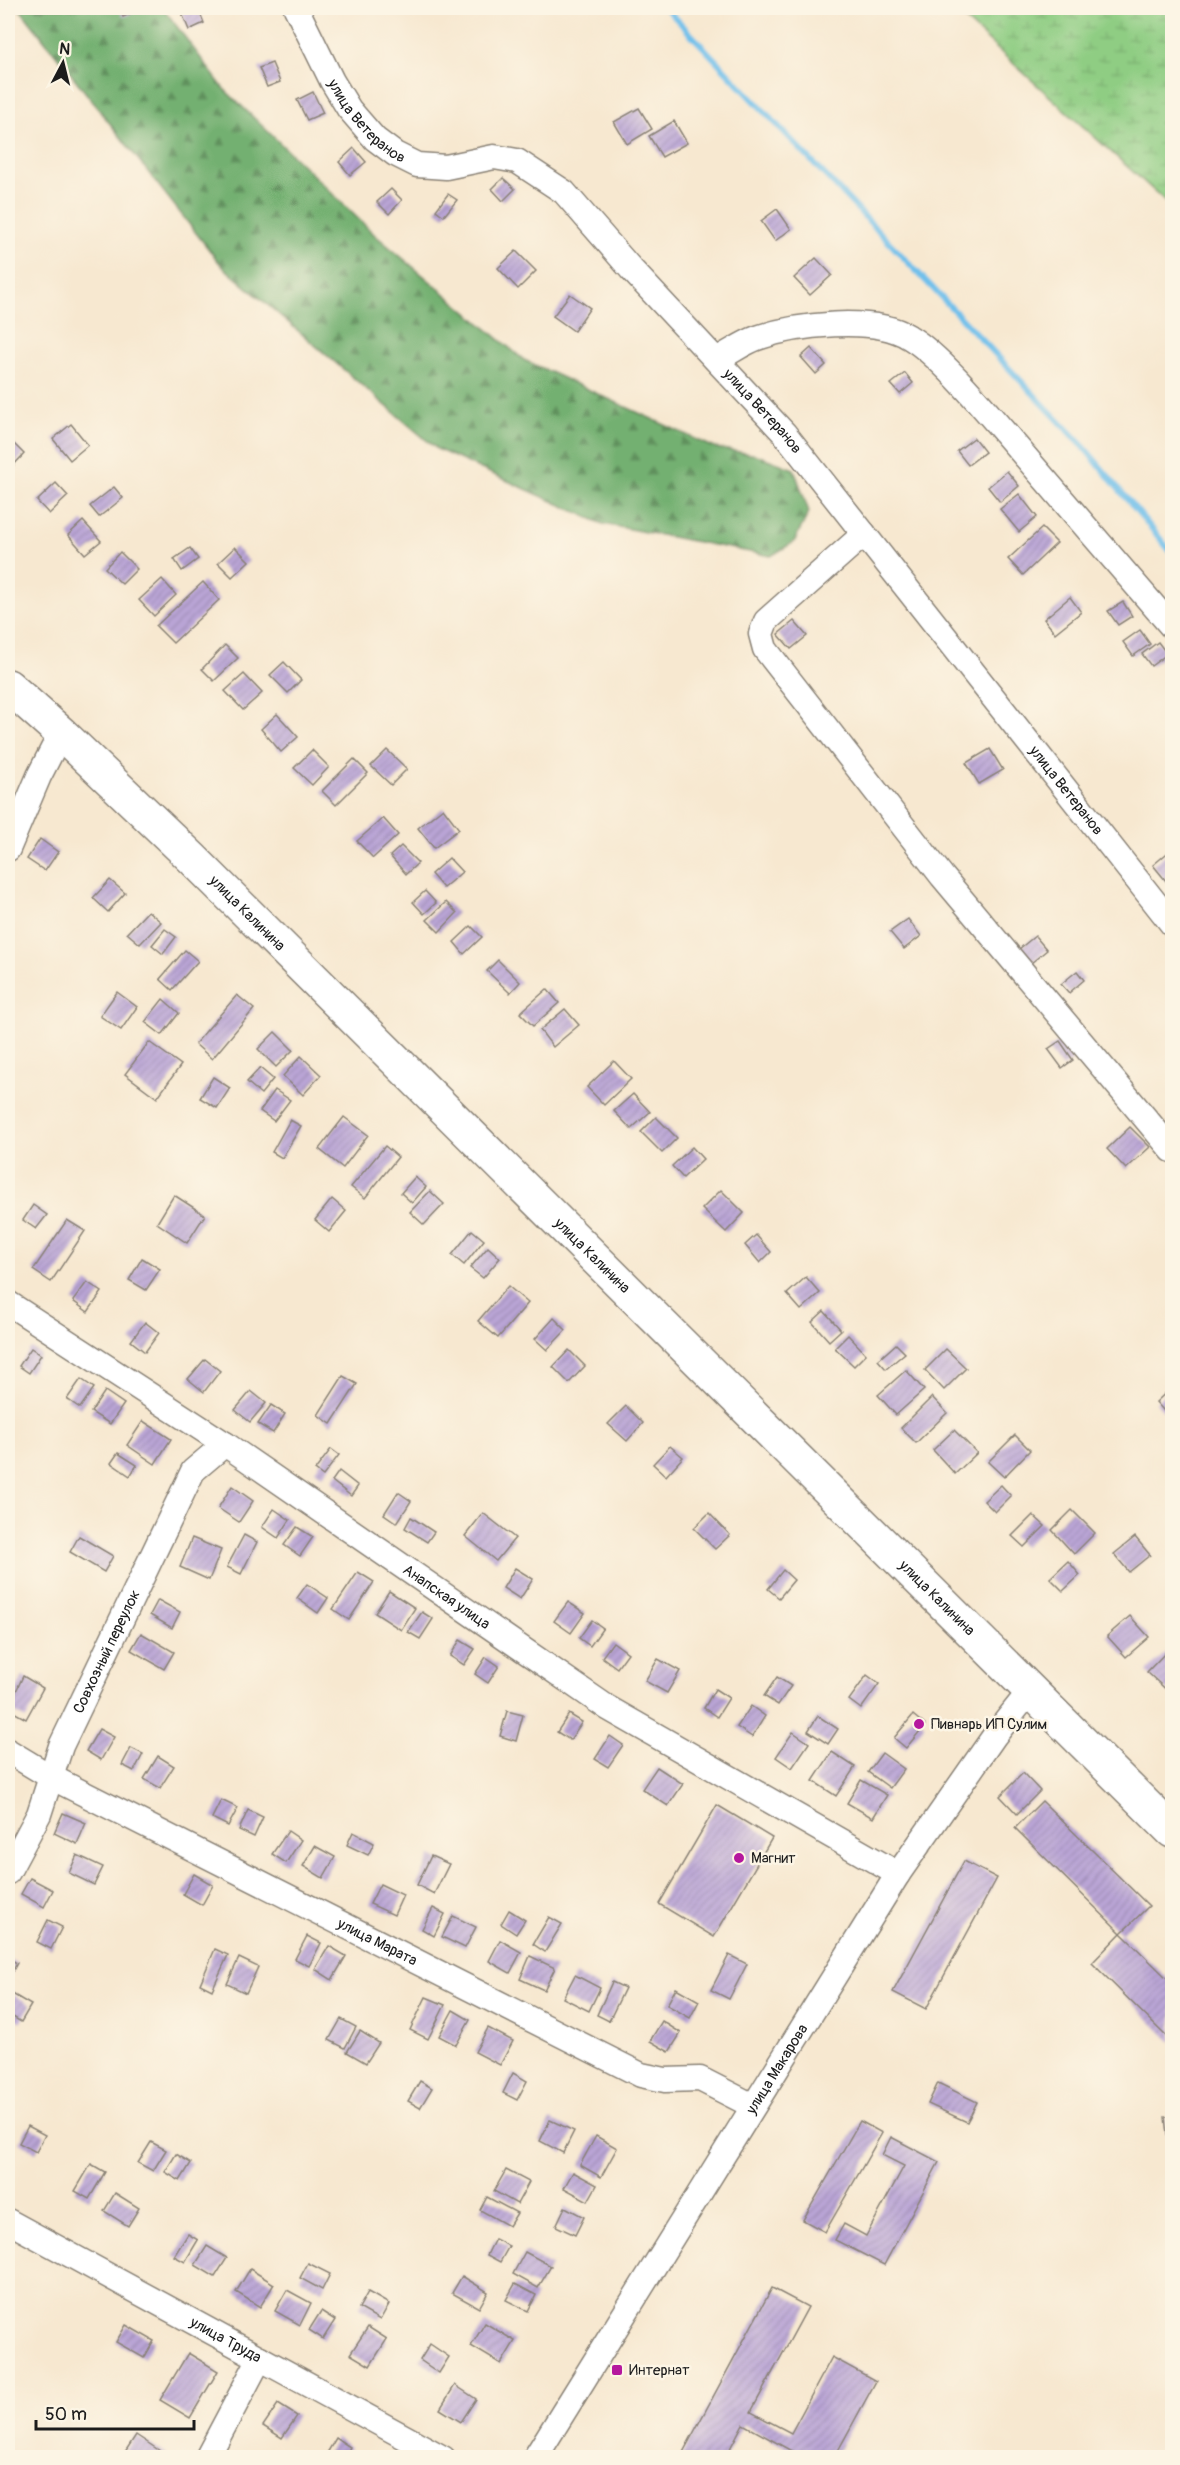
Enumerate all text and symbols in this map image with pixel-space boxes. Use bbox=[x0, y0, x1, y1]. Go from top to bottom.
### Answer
north arrow bbox=[33, 33, 93, 93]
text: N bbox=[58, 39, 71, 60]
street label: улица Ветеранов bbox=[323, 75, 409, 167]
street label: улица Ветеранов bbox=[719, 364, 806, 457]
street label: улица Ветеранов bbox=[1025, 741, 1107, 839]
street label: улица Калинина bbox=[205, 871, 289, 955]
street label: улица Калинина bbox=[550, 1213, 634, 1297]
street label: улица Калинина bbox=[894, 1555, 979, 1640]
street label: Анапская улица bbox=[399, 1560, 494, 1634]
street label: Совхозный переулок bbox=[69, 1586, 144, 1716]
place label: Пивнарь ИП Сулим bbox=[931, 1715, 1047, 1734]
marker: Пивнарь ИП Сулим bbox=[912, 1717, 926, 1731]
place label: Магнит bbox=[751, 1849, 796, 1868]
marker: Магнит bbox=[732, 1851, 746, 1865]
street label: улица Марата bbox=[333, 1913, 421, 1970]
street label: улица Макарова bbox=[741, 2020, 812, 2118]
street label: улица Труда bbox=[186, 2312, 265, 2367]
place label: Интернат bbox=[629, 2361, 690, 2380]
marker: Интернат bbox=[610, 2363, 624, 2377]
scale bar bbox=[36, 2393, 194, 2431]
text: 50 m bbox=[45, 2403, 87, 2426]

